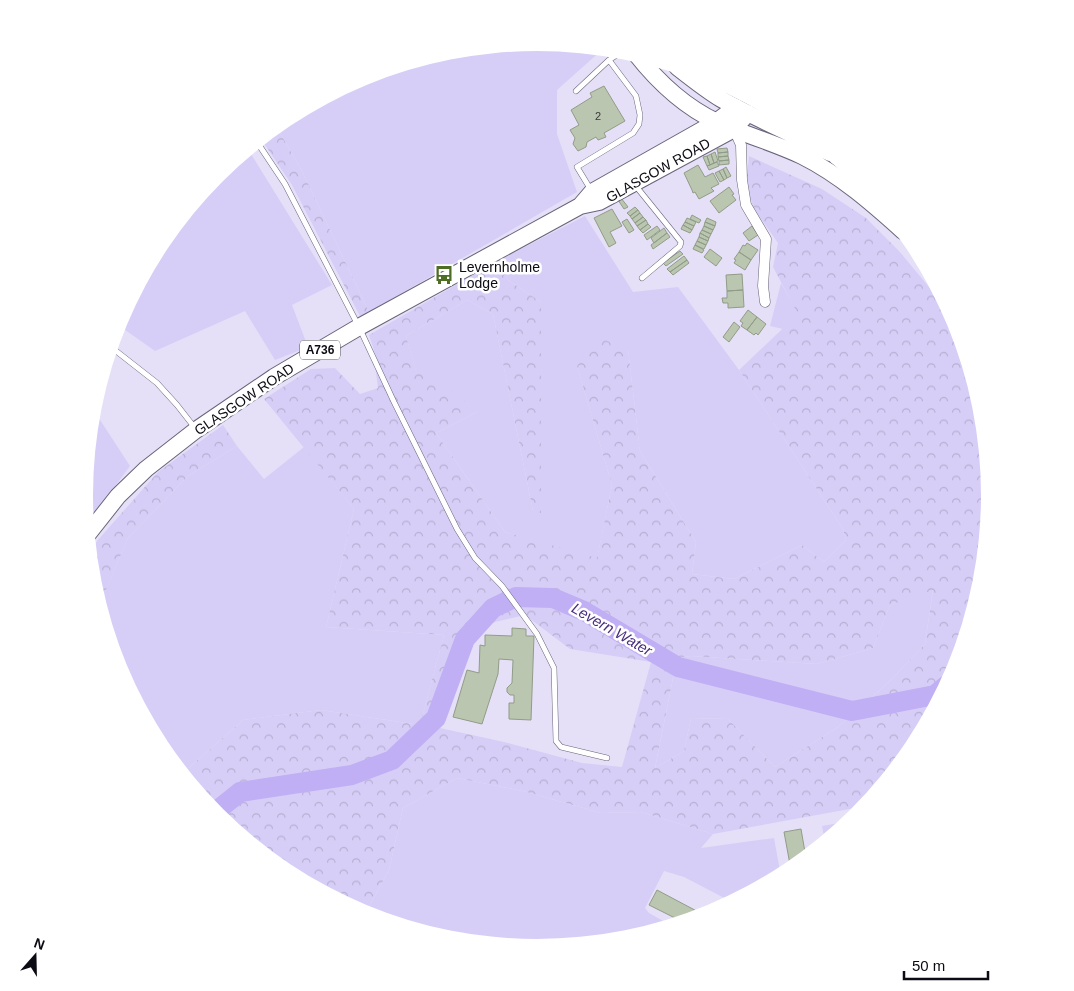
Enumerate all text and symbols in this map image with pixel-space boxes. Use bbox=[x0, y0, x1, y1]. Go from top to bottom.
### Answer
house number: 2 bbox=[595, 110, 601, 122]
street label: GLASGOW ROAD bbox=[603, 135, 713, 205]
place label: Levernholme Lodge bbox=[459, 259, 540, 291]
bus stop icon: Levernholme Lodge bbox=[433, 264, 455, 286]
road number: A736 bbox=[300, 340, 340, 360]
street label: GLASGOW ROAD bbox=[191, 360, 297, 438]
water label: Levern Water bbox=[569, 599, 656, 659]
north arrow bbox=[10, 931, 60, 981]
text: N bbox=[32, 935, 47, 953]
scale bar bbox=[904, 948, 988, 980]
text: 50 m bbox=[912, 957, 945, 974]

